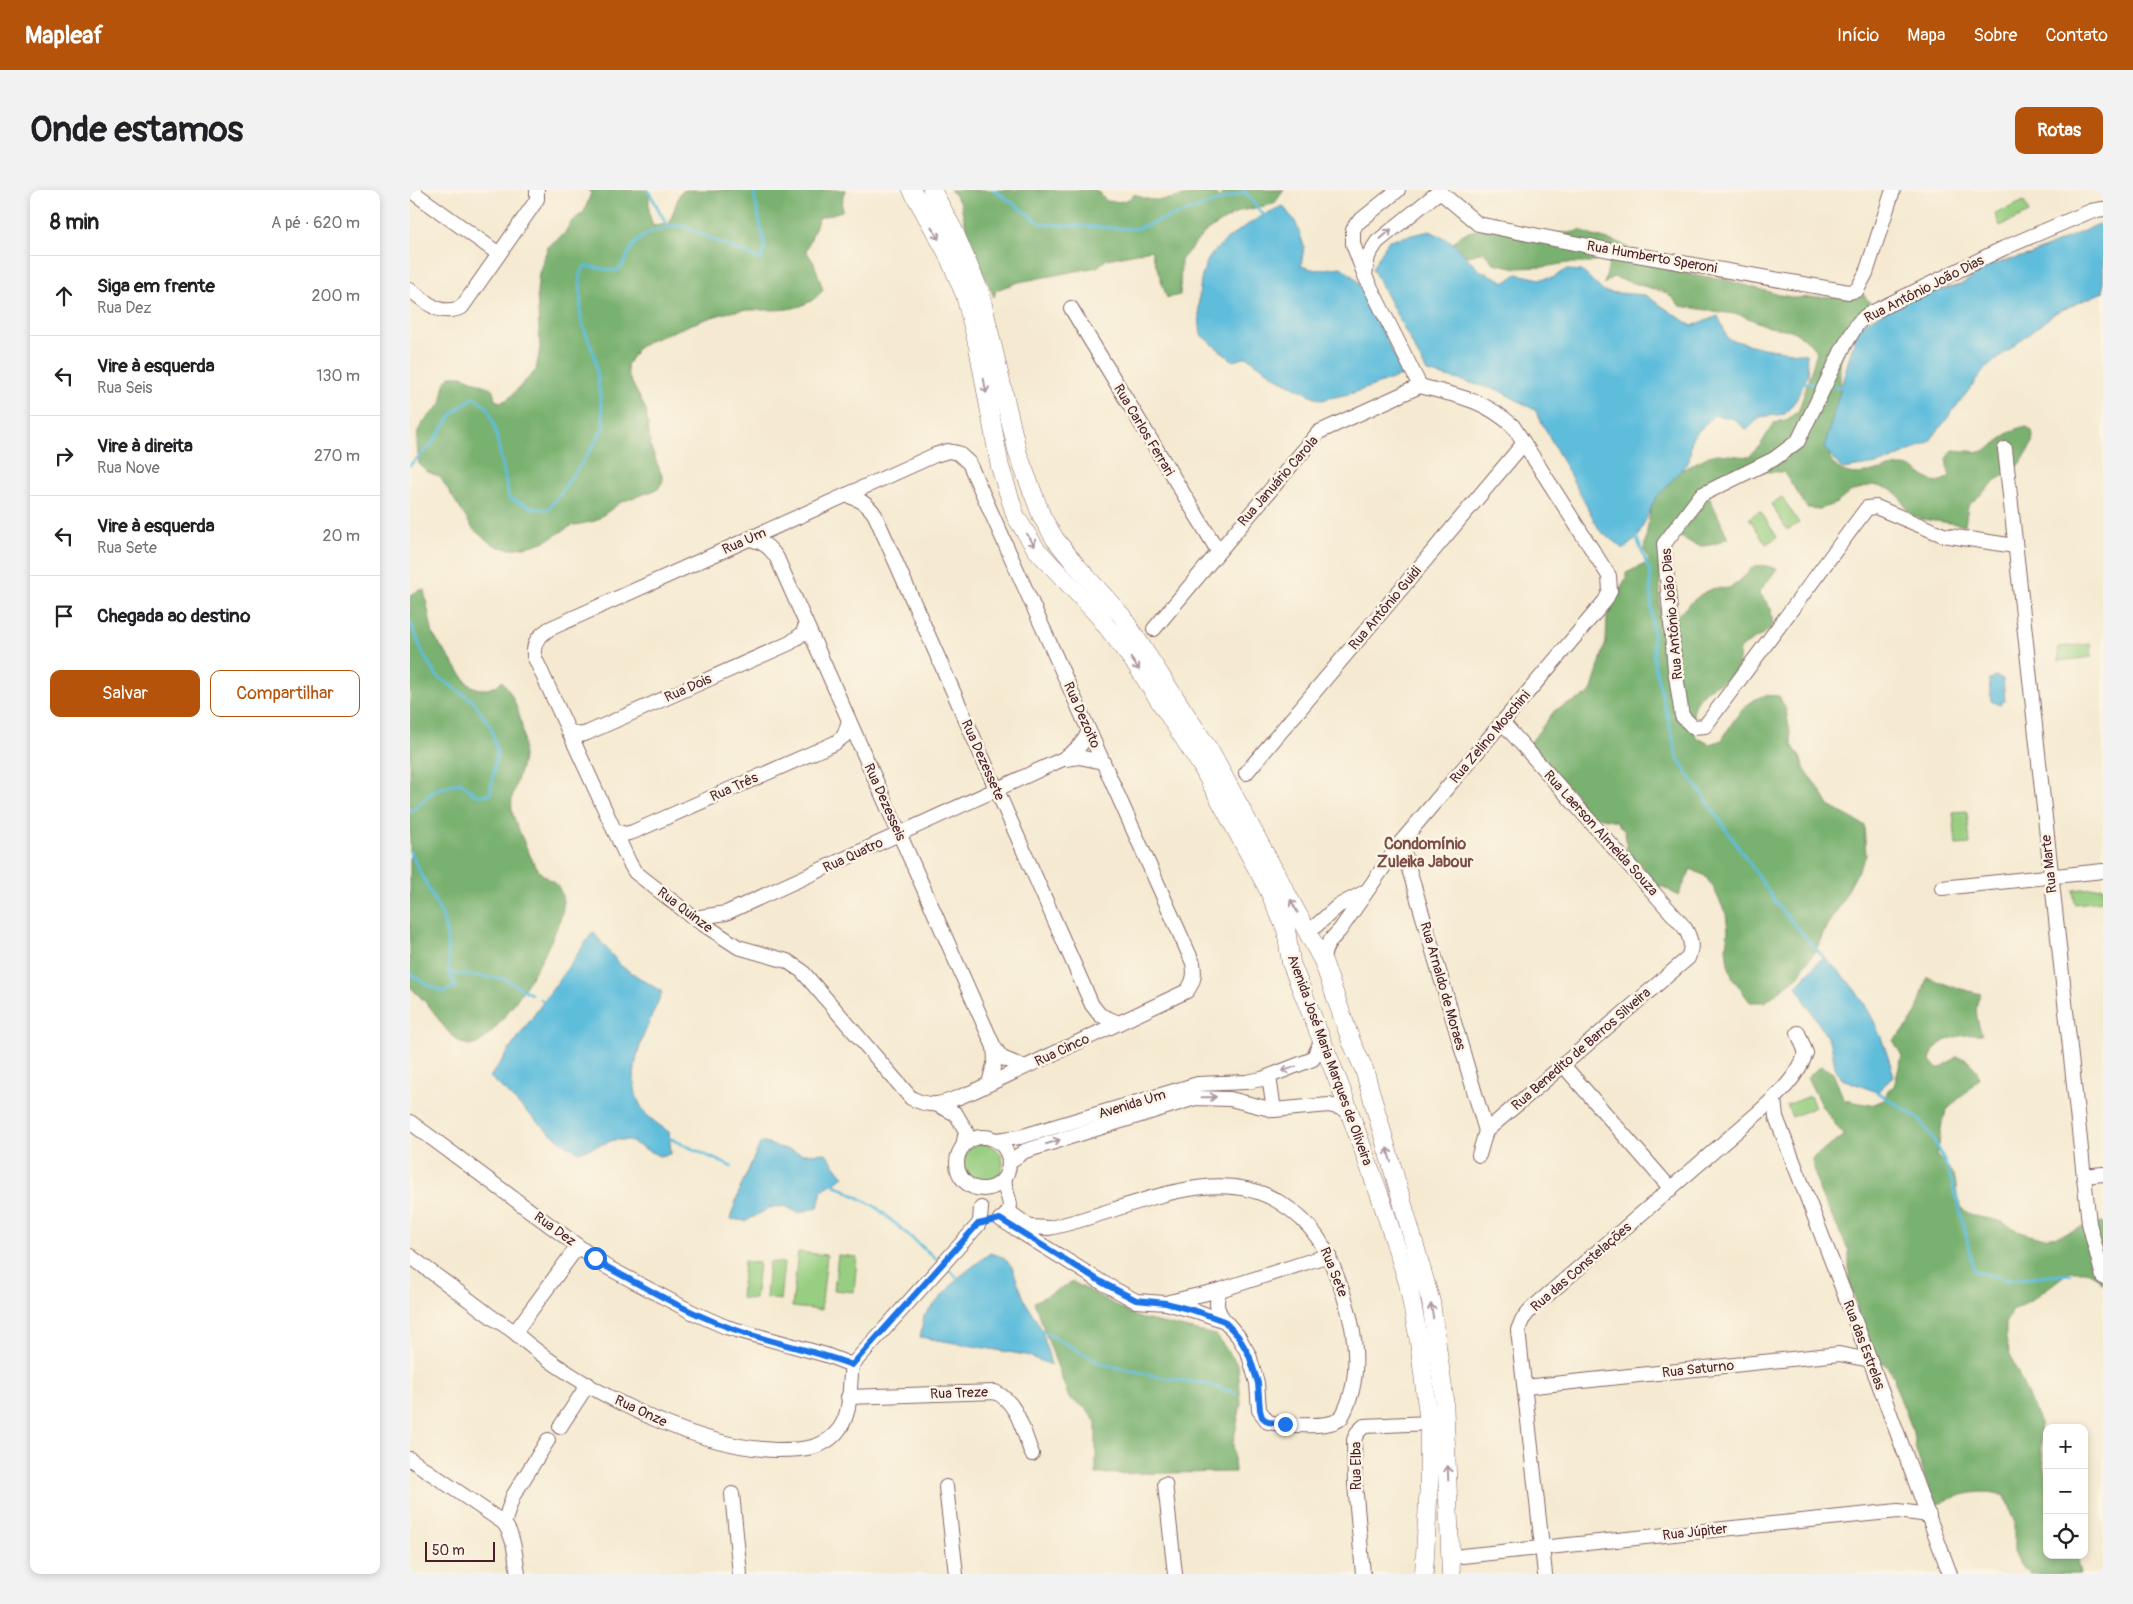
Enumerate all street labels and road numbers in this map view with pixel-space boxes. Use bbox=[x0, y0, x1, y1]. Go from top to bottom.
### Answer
street label: Rua Humberto Speroni bbox=[1586, 237, 1719, 277]
street label: Rua Antônio João Dias bbox=[1861, 251, 1987, 327]
street label: Rua Carlos Ferrari bbox=[1110, 381, 1178, 479]
street label: Rua Januário Carola bbox=[1234, 432, 1322, 530]
street label: Rua Um bbox=[719, 524, 769, 558]
street label: Rua Antônio João Dias bbox=[1658, 547, 1686, 680]
street label: Rua Antônio Guidi bbox=[1345, 562, 1425, 653]
street label: Rua Dois bbox=[662, 670, 715, 706]
street label: Rua Dezoito bbox=[1060, 679, 1104, 751]
street label: Rua Zelino Moschini bbox=[1446, 687, 1534, 787]
street label: Rua Dezessete bbox=[958, 717, 1008, 803]
street label: Rua Dezesseis bbox=[860, 761, 910, 844]
street label: Rua Laerson Almeida Souza bbox=[1540, 767, 1662, 899]
street label: Rua Três bbox=[707, 769, 761, 805]
street label: Rua Quatro bbox=[820, 834, 886, 876]
street label: Rua Marte bbox=[2037, 834, 2061, 894]
street label: Rua Quinze bbox=[654, 884, 716, 936]
street label: Rua Arnaldo de Moraes bbox=[1417, 920, 1470, 1053]
street label: Avenida José Maria Marques de Oliveira bbox=[1284, 952, 1376, 1168]
street label: Rua Benedito de Barros Silveira bbox=[1508, 984, 1654, 1114]
street label: Rua Cinco bbox=[1032, 1030, 1092, 1070]
street label: Avenida Um bbox=[1096, 1086, 1168, 1122]
street label: Rua Dez bbox=[531, 1208, 579, 1250]
street label: Rua das Constelações bbox=[1527, 1218, 1635, 1315]
street label: Rua Sete bbox=[1316, 1245, 1352, 1300]
street label: Rua das Estrelas bbox=[1839, 1298, 1889, 1393]
street label: Rua Saturno bbox=[1661, 1357, 1735, 1381]
street label: Rua Treze bbox=[930, 1383, 988, 1403]
street label: Rua Onze bbox=[612, 1392, 670, 1431]
street label: Rua Elba bbox=[1348, 1442, 1365, 1490]
street label: Rua Júpiter bbox=[1662, 1520, 1728, 1544]

